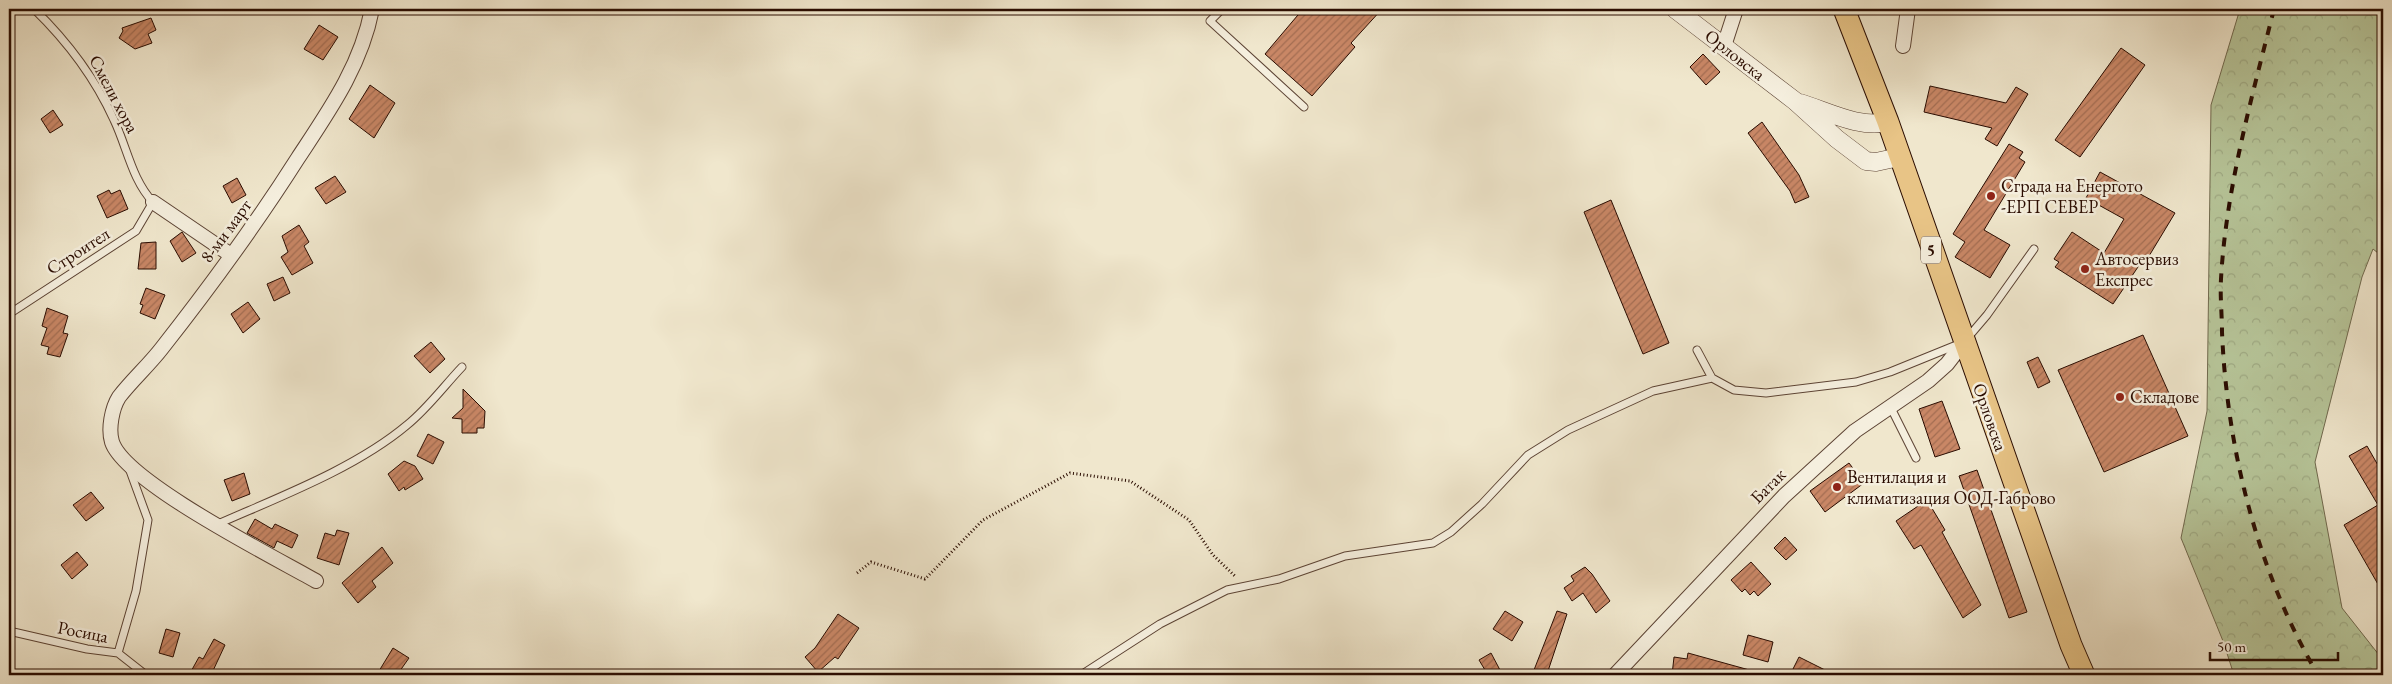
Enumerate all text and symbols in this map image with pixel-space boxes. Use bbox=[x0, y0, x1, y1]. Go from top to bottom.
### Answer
street label: Орловска bbox=[1700, 24, 1771, 86]
street label: Смели хора bbox=[84, 51, 145, 137]
place label: Сграда на Енергото -ЕРП СЕВЕР bbox=[2001, 174, 2143, 218]
marker: Сграда на Енергото -ЕРП СЕВЕР bbox=[1985, 190, 1997, 202]
street label: 8-ми март bbox=[195, 194, 257, 267]
street label: Строител bbox=[42, 221, 114, 280]
road number: 5 bbox=[1921, 236, 1941, 264]
place label: Автосервиз Експрес bbox=[2094, 247, 2179, 291]
marker: Автосервиз Експрес bbox=[2079, 263, 2091, 275]
street label: Орловска bbox=[1968, 380, 2013, 455]
place label: Складове bbox=[2130, 385, 2199, 408]
marker: Складове bbox=[2114, 391, 2126, 403]
street label: Батак bbox=[1745, 463, 1791, 508]
place label: Вентилация и климатизация ООД-Габрово bbox=[1847, 465, 2056, 509]
marker: Вентилация и климатизация ООД-Габрово bbox=[1831, 481, 1843, 493]
street label: Росица bbox=[56, 615, 111, 648]
scale bar bbox=[2210, 629, 2337, 661]
text: 50 m bbox=[2217, 637, 2246, 656]

